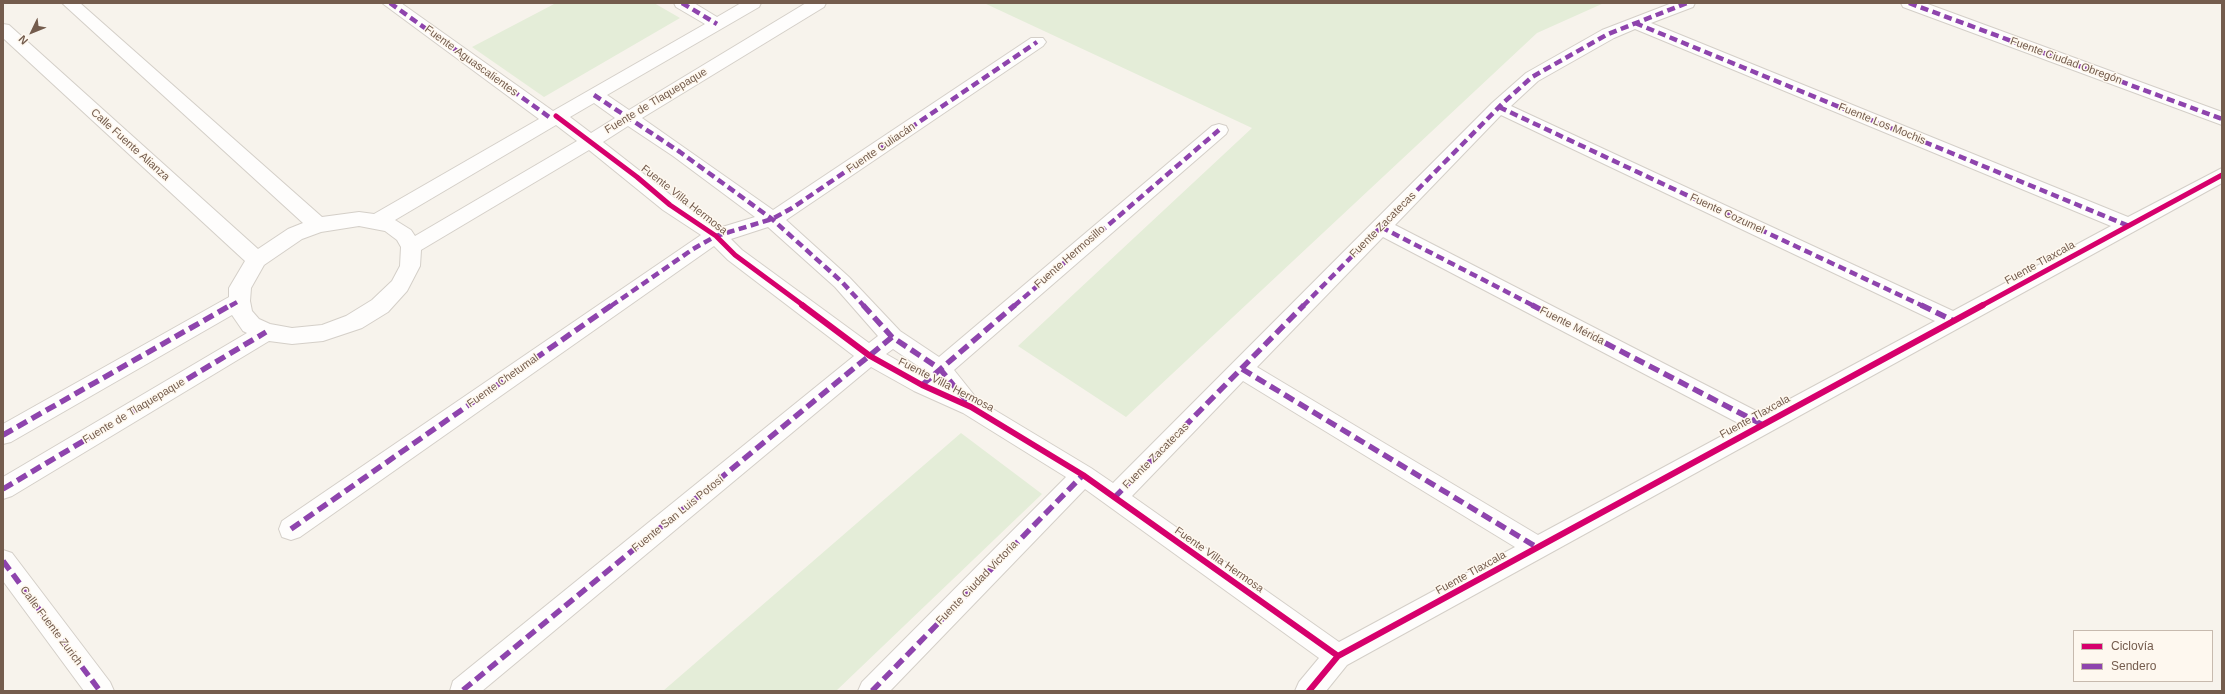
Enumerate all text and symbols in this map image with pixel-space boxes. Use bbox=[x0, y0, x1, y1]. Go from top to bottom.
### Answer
north arrow bbox=[12, 12, 52, 52]
street label: Fuente Aguascalientes bbox=[422, 23, 520, 99]
text: N bbox=[16, 33, 30, 47]
street label: Fuente Ciudad Obregón bbox=[2008, 35, 2124, 87]
street label: Fuente de Tlaquepaque bbox=[603, 65, 709, 137]
street label: Fuente Los Mochis bbox=[1836, 100, 1928, 148]
street label: Calle Fuente Alianza bbox=[88, 106, 172, 184]
street label: Fuente Culiacán bbox=[844, 120, 918, 176]
street label: Fuente Villa Hermosa bbox=[638, 162, 730, 238]
street label: Fuente Zacatecas bbox=[1347, 189, 1419, 261]
street label: Fuente Cozumel bbox=[1688, 191, 1766, 237]
street label: Fuente Hermosillo bbox=[1032, 223, 1108, 291]
street label: Fuente Tlaxcala bbox=[2003, 238, 2077, 288]
street label: Fuente Mérida bbox=[1537, 304, 1607, 348]
street label: Fuente Chetumal bbox=[465, 351, 541, 411]
street label: Fuente Villa Hermosa bbox=[896, 355, 996, 415]
street label: Fuente de Tlaquepaque bbox=[81, 375, 187, 447]
street label: Fuente Tlaxcala bbox=[1718, 392, 1792, 442]
street label: Fuente Zacatecas bbox=[1120, 420, 1192, 492]
street label: Fuente San Luis Potosí bbox=[629, 473, 727, 555]
street label: Fuente Villa Hermosa bbox=[1172, 524, 1266, 596]
street label: Fuente Ciudad Victoria bbox=[933, 538, 1021, 628]
street label: Fuente Tlaxcala bbox=[1434, 548, 1508, 598]
street label: Calle Fuente Zurich bbox=[17, 584, 85, 668]
legend bbox=[2073, 630, 2213, 682]
text: Ciclovía bbox=[2111, 639, 2154, 653]
text: Sendero bbox=[2111, 659, 2156, 673]

